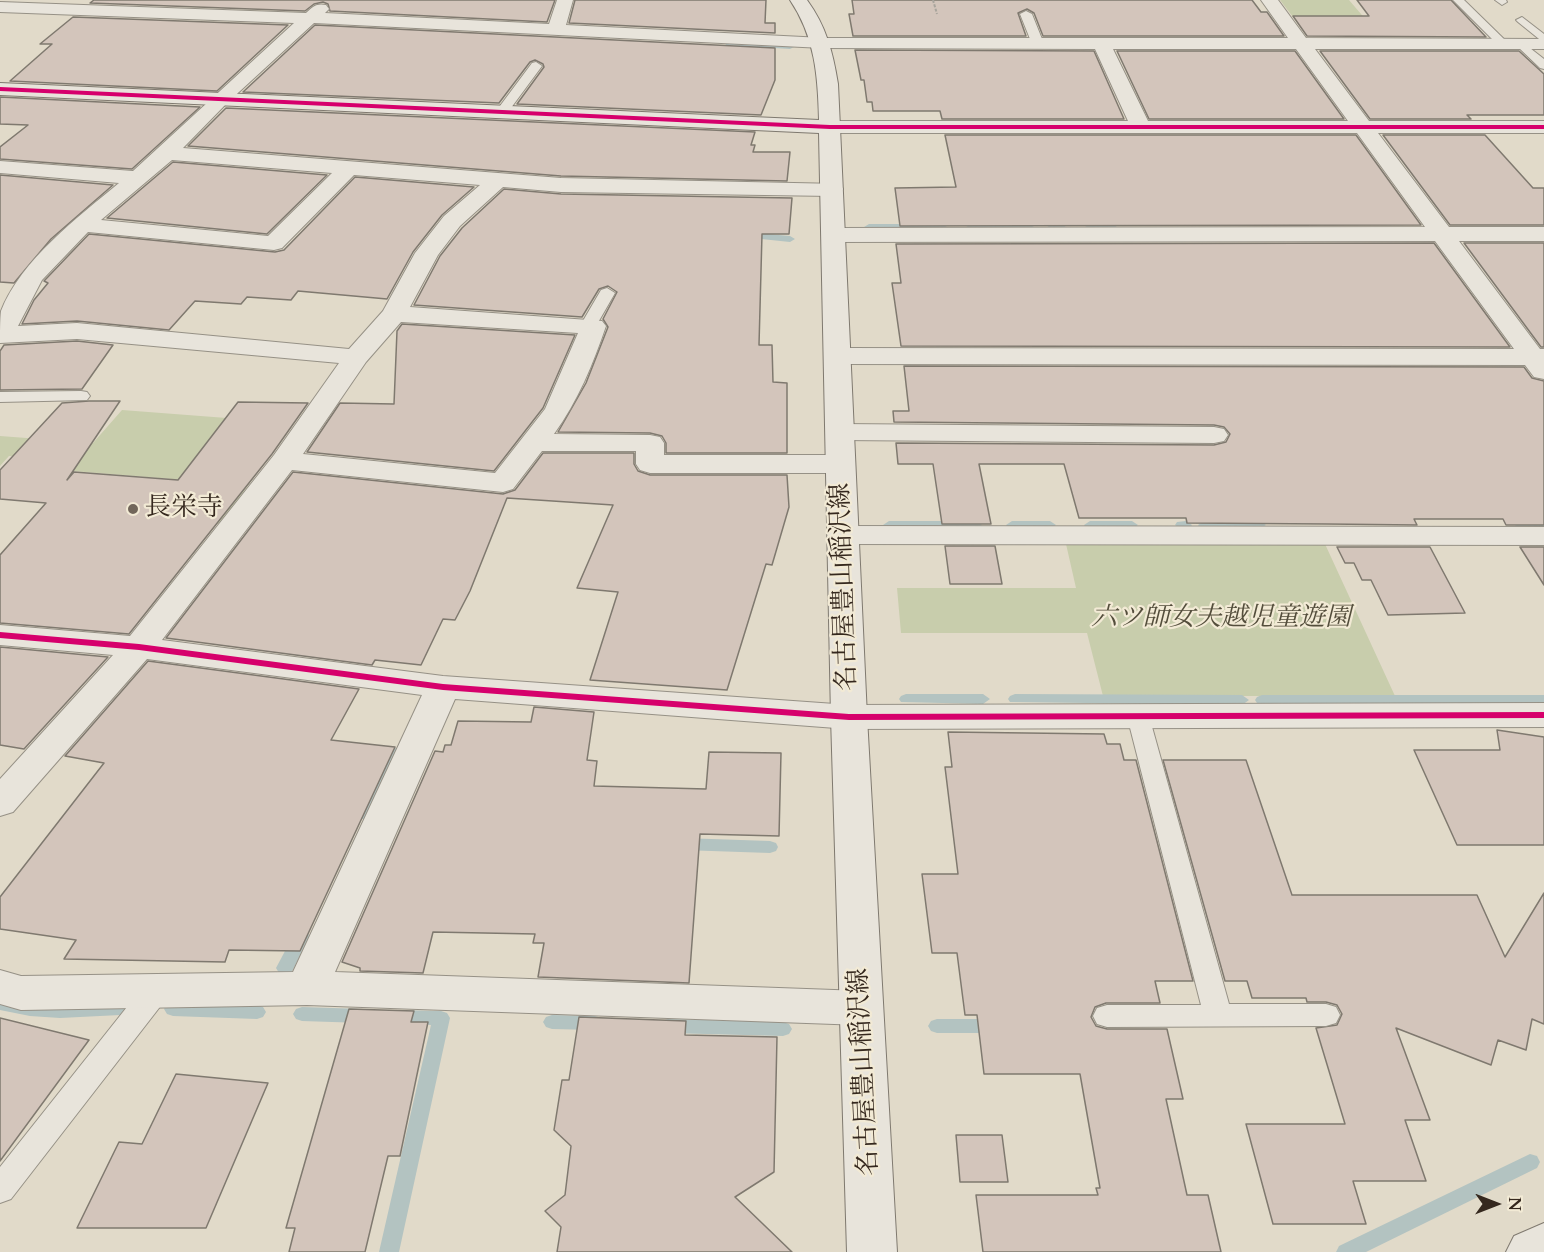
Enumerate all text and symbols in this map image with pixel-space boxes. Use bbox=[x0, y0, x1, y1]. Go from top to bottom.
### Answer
street label: 名古屋豊山稲沢線 bbox=[826, 483, 864, 691]
place label: 長栄寺 bbox=[145, 493, 223, 525]
marker: 長栄寺 bbox=[126, 502, 140, 516]
park label: 六ツ師女夫越児童遊園 bbox=[1091, 603, 1351, 635]
street label: 名古屋豊山稲沢線 bbox=[844, 967, 886, 1177]
north arrow bbox=[1466, 1174, 1526, 1234]
text: N bbox=[1503, 1197, 1525, 1211]

